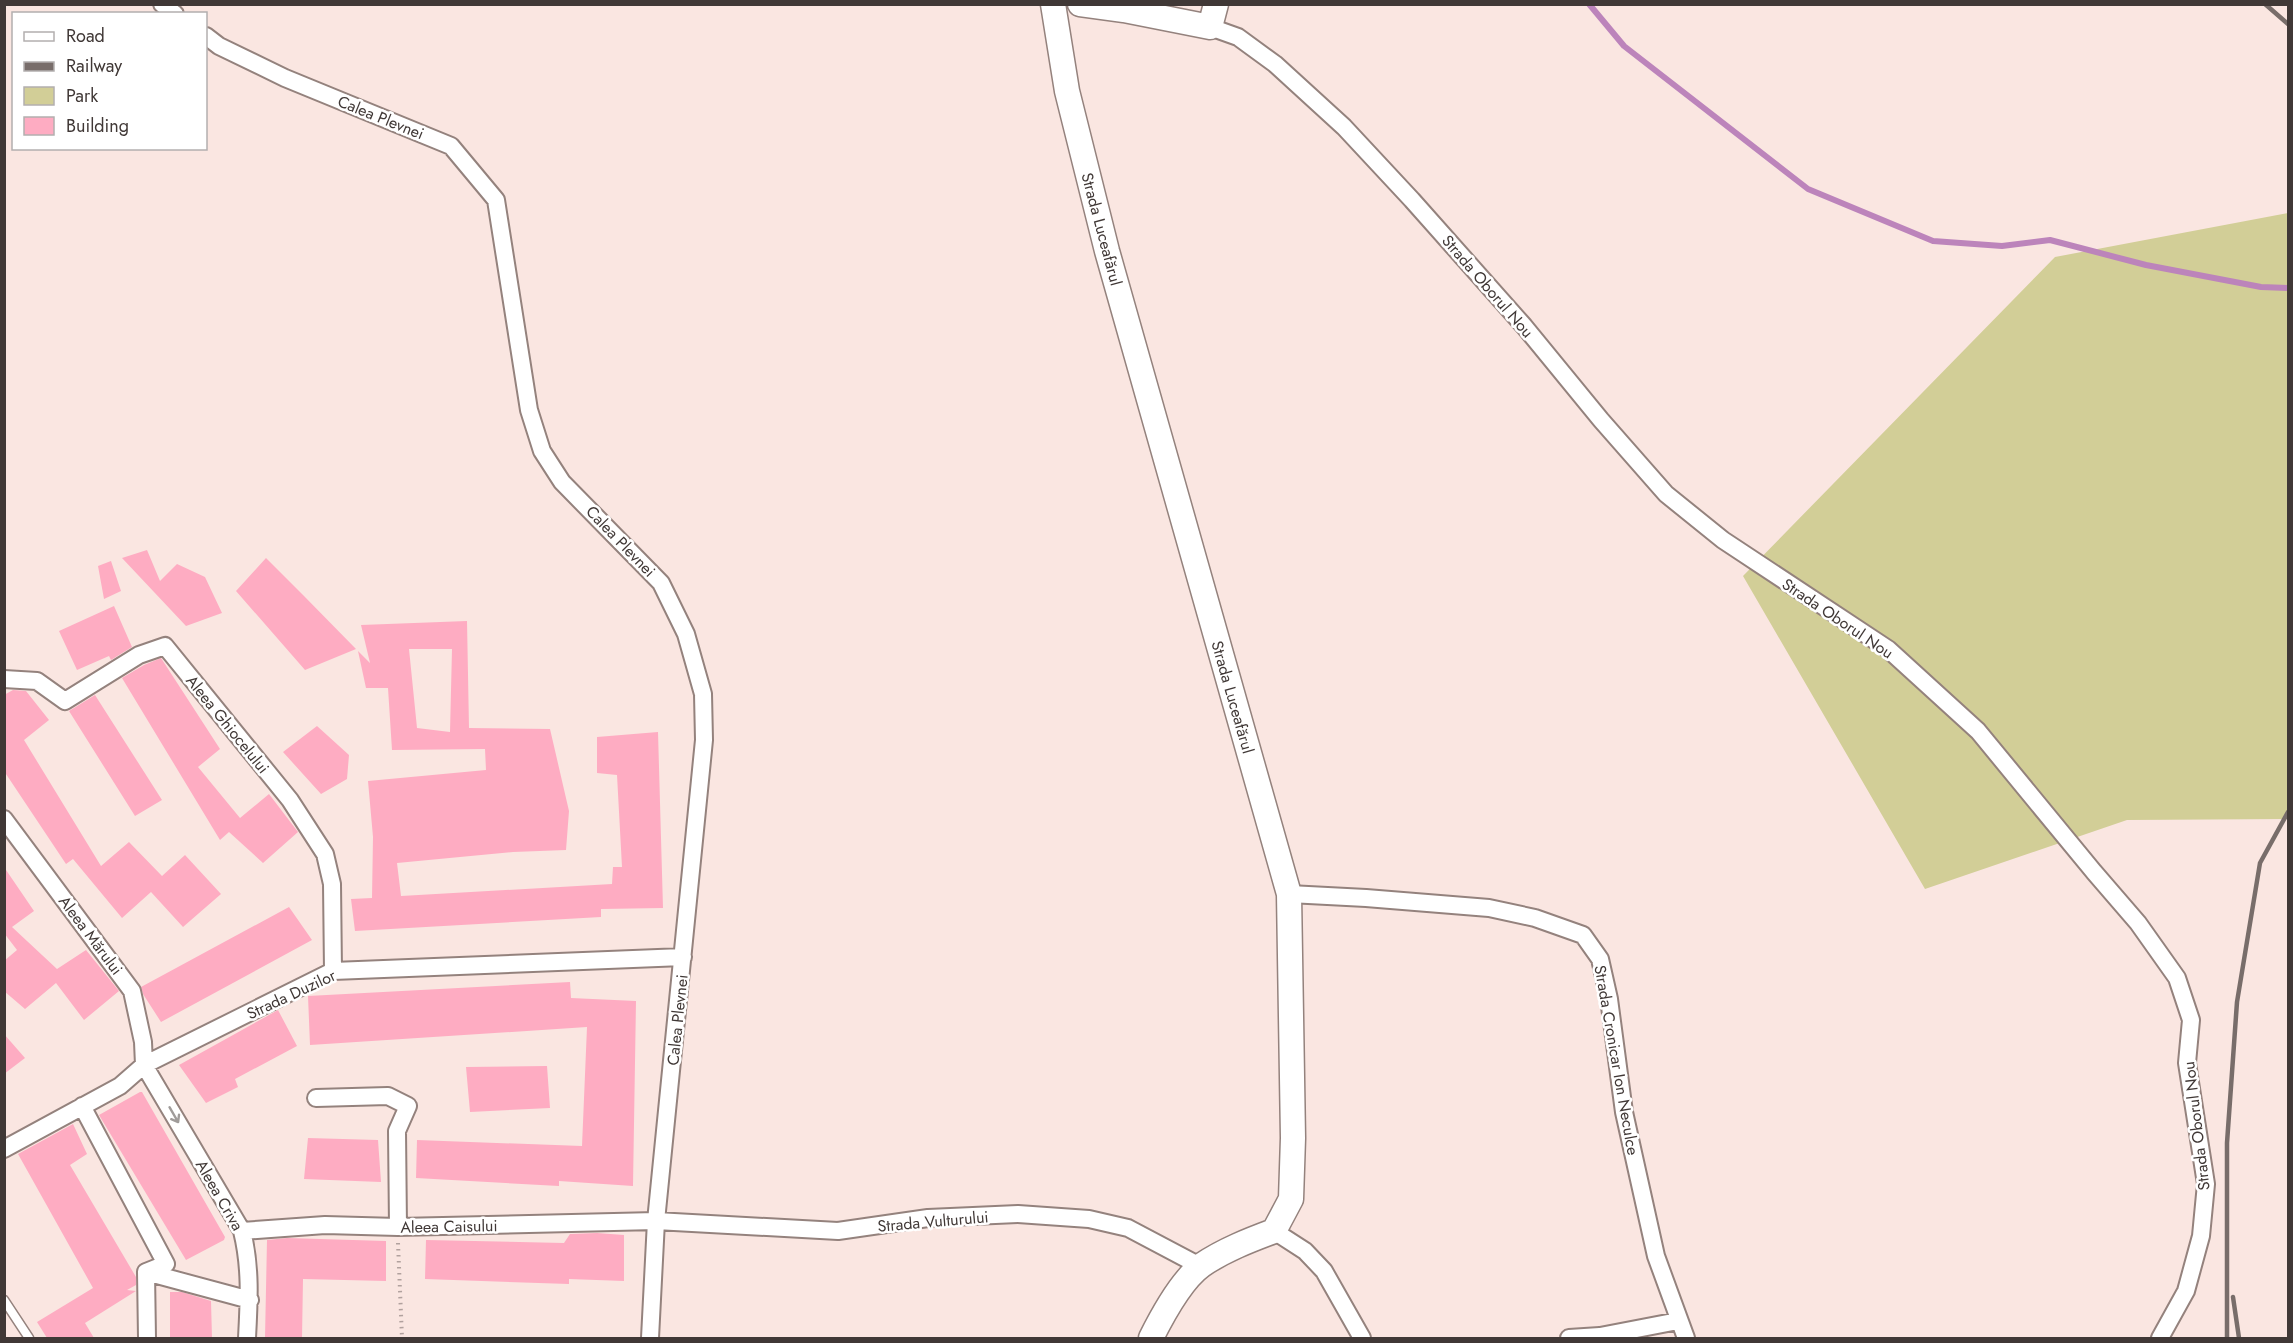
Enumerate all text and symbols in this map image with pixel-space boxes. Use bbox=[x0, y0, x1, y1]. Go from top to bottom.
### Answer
legend bbox=[12, 12, 207, 150]
text: Road bbox=[66, 23, 105, 49]
text: Railway bbox=[66, 53, 122, 79]
text: Park bbox=[66, 83, 98, 109]
street label: Calea Plevnei bbox=[334, 90, 427, 145]
text: Building bbox=[66, 113, 129, 139]
street label: Strada Luceafărul bbox=[1075, 170, 1128, 288]
street label: Strada Oborul Nou bbox=[1436, 230, 1539, 343]
street label: Calea Plevnei bbox=[581, 500, 661, 582]
street label: Strada Oborul Nou bbox=[1777, 573, 1898, 664]
street label: Strada Luceafărul bbox=[1205, 638, 1260, 756]
street label: Aleea Ghiocelului bbox=[181, 670, 275, 779]
street label: Aleea Mărului bbox=[53, 891, 128, 980]
street label: Strada Cronicar Ion Neculce bbox=[1588, 963, 1645, 1157]
street label: Strada Duzilor bbox=[243, 964, 340, 1025]
street label: Calea Plevnei bbox=[661, 973, 694, 1067]
street label: Strada Oborul Nou bbox=[2177, 1060, 2216, 1192]
one-way arrow bbox=[168, 1106, 180, 1123]
street label: Aleea Criva bbox=[190, 1155, 249, 1235]
street label: Strada Vulturului bbox=[877, 1205, 989, 1238]
street label: Aleea Caisului bbox=[400, 1214, 498, 1239]

